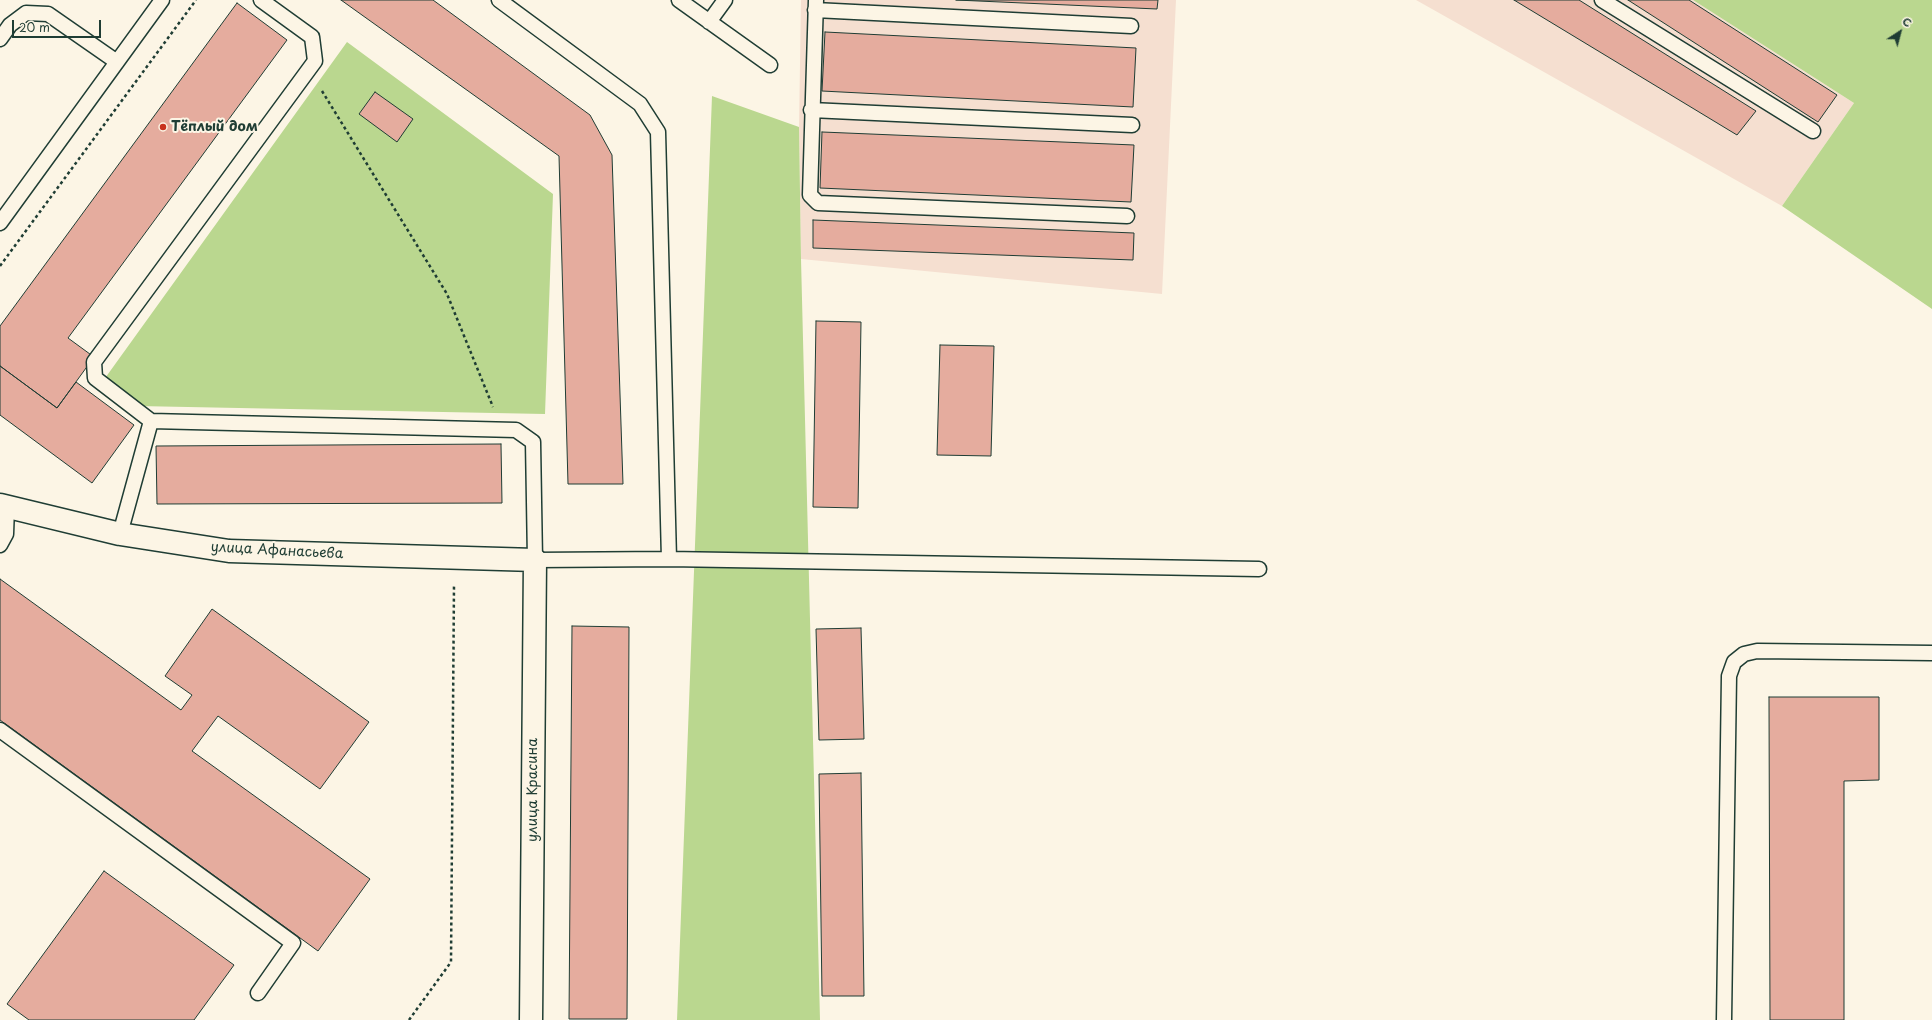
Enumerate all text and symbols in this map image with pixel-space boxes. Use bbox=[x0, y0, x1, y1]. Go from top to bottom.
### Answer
scale bar bbox=[14, 12, 103, 38]
north arrow bbox=[1880, 12, 1920, 52]
text: С bbox=[1899, 13, 1916, 31]
text: 20 m bbox=[19, 18, 50, 36]
place label: Тёплый дом bbox=[171, 119, 258, 135]
marker: Тёплый дом bbox=[158, 122, 168, 132]
street label: улица Афанасьева bbox=[210, 539, 344, 563]
street label: улица Красина bbox=[525, 738, 541, 842]

